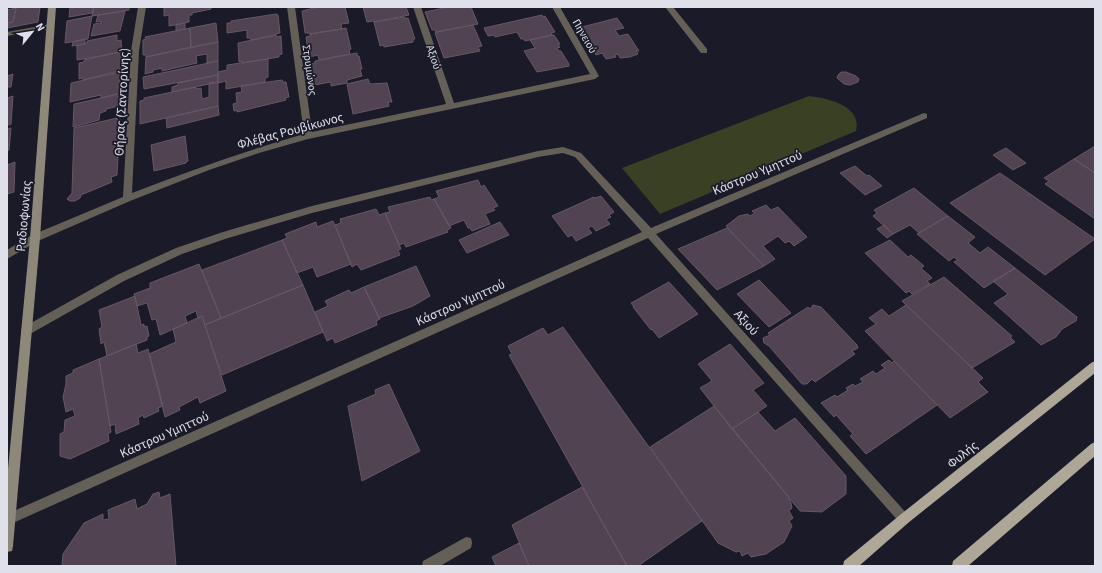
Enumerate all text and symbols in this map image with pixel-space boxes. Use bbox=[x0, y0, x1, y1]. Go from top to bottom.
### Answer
north arrow bbox=[12, 12, 52, 52]
street label: Πηνειού bbox=[569, 16, 600, 56]
text: N bbox=[32, 20, 49, 34]
street label: Αξιού bbox=[422, 43, 445, 71]
street label: Στρυμώνος bbox=[299, 44, 321, 97]
street label: Θήρας (Σαντορίνης) bbox=[110, 47, 134, 157]
street label: Φλέβας Ρουβίκωνος bbox=[235, 108, 346, 154]
street label: Κάστρου Υμηττού bbox=[710, 146, 805, 200]
street label: Ραδιοφωνίας bbox=[12, 179, 36, 253]
street label: Κάστρου Υμηττού bbox=[413, 275, 508, 331]
street label: Αξιού bbox=[730, 306, 763, 340]
street label: Κάστρου Υμηττού bbox=[117, 407, 212, 463]
street label: Φυλής bbox=[943, 437, 982, 473]

